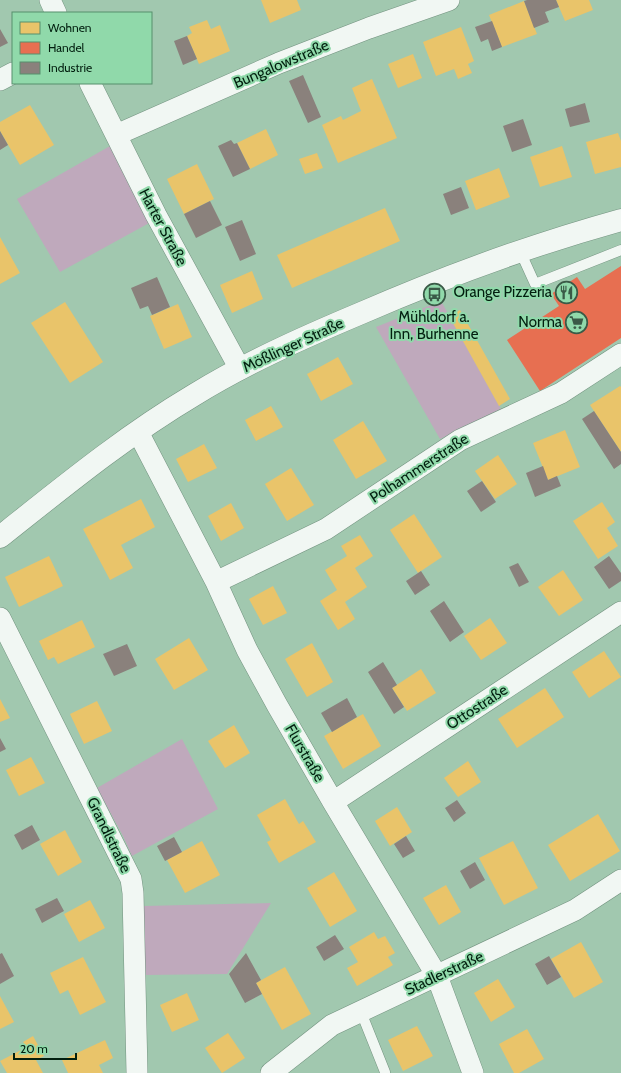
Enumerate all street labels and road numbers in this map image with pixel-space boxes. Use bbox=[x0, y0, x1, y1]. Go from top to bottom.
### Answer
street label: Bungalowstraße bbox=[231, 36, 332, 92]
street label: Harter Straße bbox=[135, 185, 191, 269]
street label: Mößlinger Straße bbox=[240, 314, 346, 376]
street label: Polhammerstraße bbox=[366, 429, 472, 506]
street label: Ottostraße bbox=[443, 680, 511, 733]
street label: Flurstraße bbox=[281, 721, 329, 785]
street label: Grandlstraße bbox=[83, 794, 135, 876]
street label: Stadlerstraße bbox=[402, 947, 486, 999]

